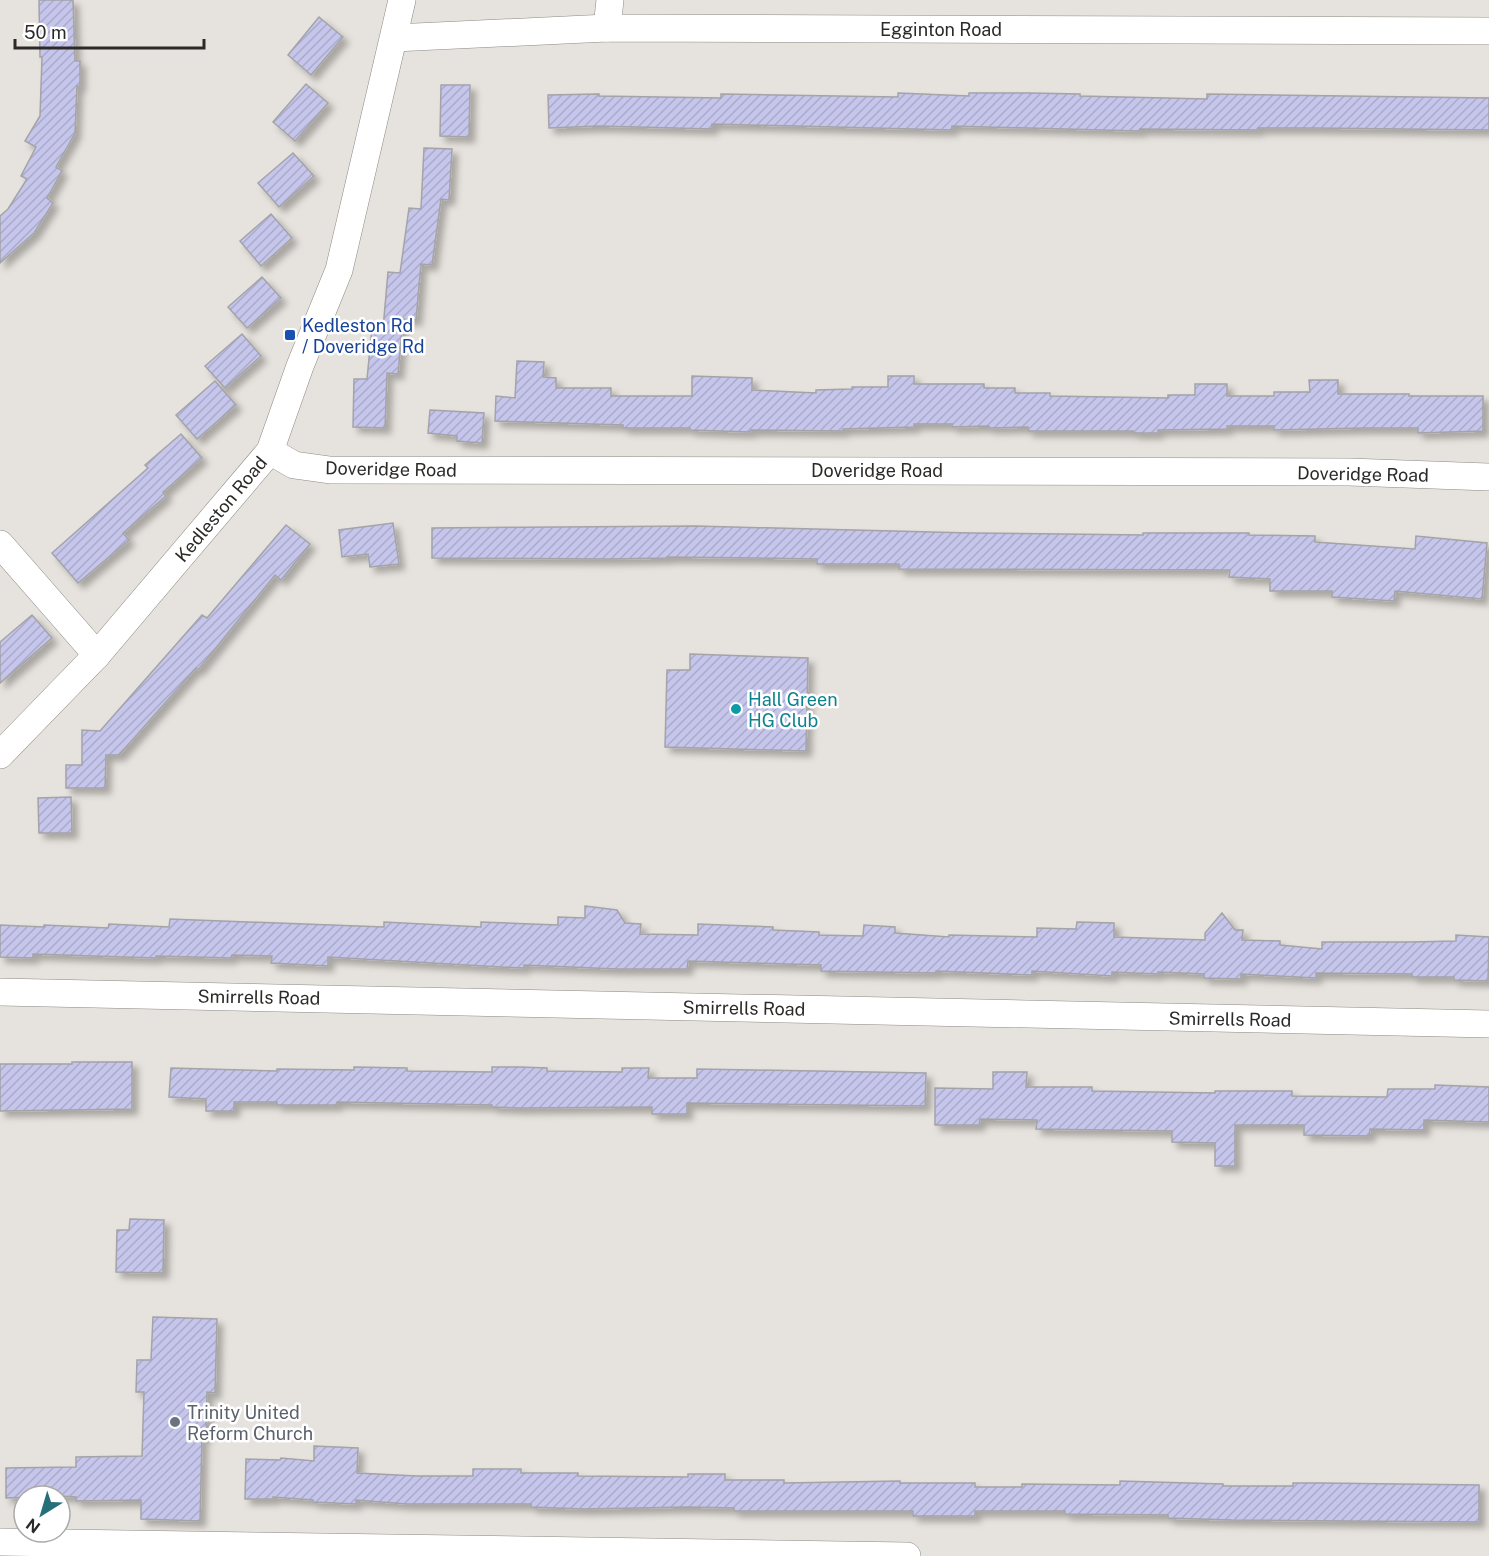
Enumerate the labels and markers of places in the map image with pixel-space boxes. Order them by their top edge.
place label: Kedleston Rd / Doveridge Rd [302,315,424,357]
marker: Kedleston Rd / Doveridge Rd [283,328,297,342]
place label: Hall Green HG Club [748,689,838,731]
marker: Hall Green HG Club [729,702,743,716]
place label: Trinity United Reform Church [187,1402,313,1444]
marker: Trinity United Reform Church [168,1415,182,1429]

